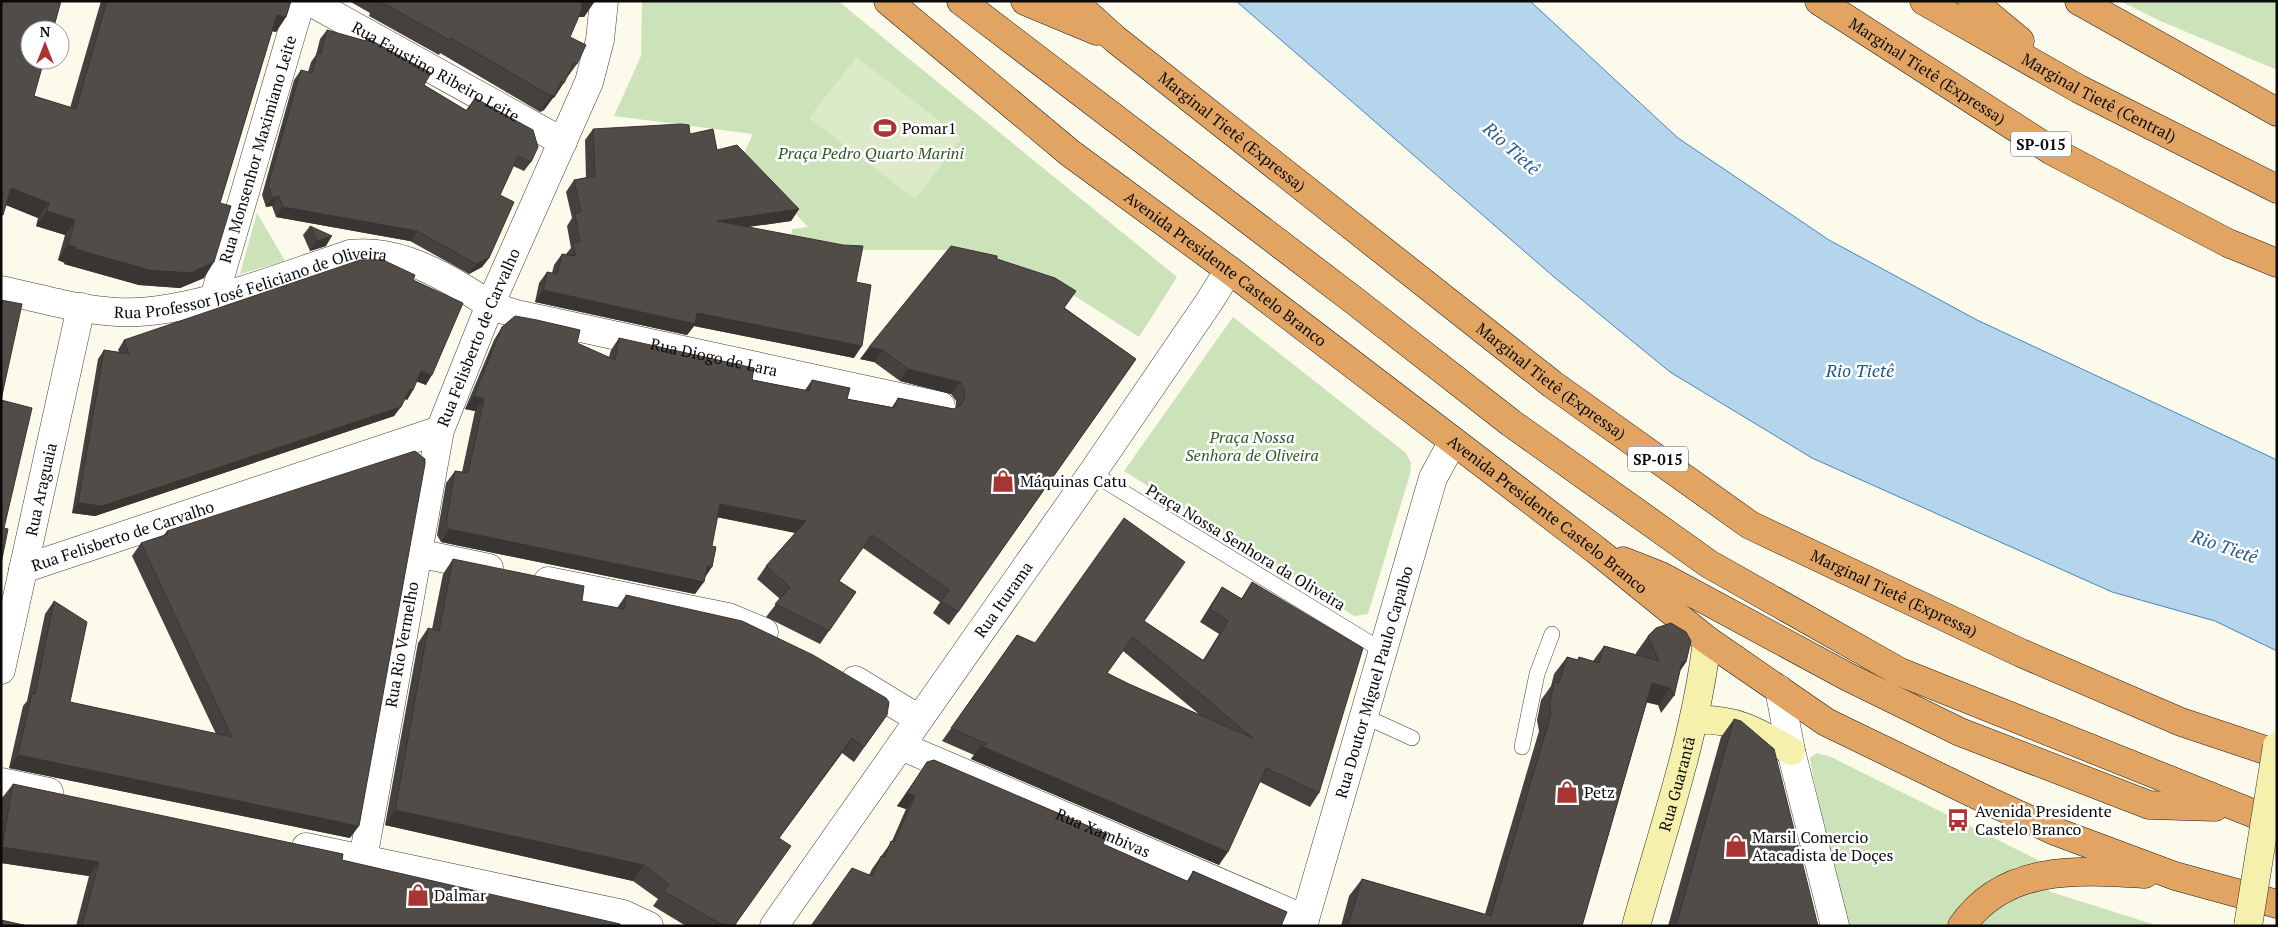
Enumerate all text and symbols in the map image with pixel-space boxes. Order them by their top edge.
street label: Marginal Tietê (Expressa) [1845,12,2010,129]
street label: Rua Faustino Ribeiro Leite [348,16,524,127]
north arrow [20,20,70,70]
text: N [40,22,51,41]
street label: Rua Monsenhor Maximiano Leite [214,33,301,266]
street label: Marginal Tietê (Central) [2018,48,2180,147]
street label: Marginal Tietê (Expressa) [1154,66,1311,197]
sports icon: Pomar1 [872,115,898,141]
water label: Rio Tietê [1478,115,1545,180]
place label: Pomar1 [902,117,956,139]
road number: SP-015 [2011,132,2071,156]
park label: Praça Pedro Quarto Marini [777,142,964,164]
street label: Avenida Presidente Castelo Branco [1120,186,1331,352]
street label: Rua Professor José Feliciano de Oliveira [113,242,389,323]
street label: Rua Felisberto de Carvalho [431,244,525,430]
street label: Marginal Tietê (Expressa) [1472,317,1631,444]
street label: Rua Diogo de Lara [649,332,780,381]
water label: Rio Tietê [1825,358,1894,382]
park label: Praça Nossa Senhora de Oliveira [1185,426,1319,466]
street label: Avenida Presidente Castelo Branco [1443,430,1652,599]
street label: Rua Araguaia [20,441,62,538]
road number: SP-015 [1628,446,1688,472]
shop icon: Máquinas Catu [990,468,1016,494]
place label: Máquinas Catu [1020,470,1127,492]
street label: Praça Nossa Senhora da Oliveira [1142,479,1350,615]
street label: Rua Felisberto de Carvalho [28,495,217,576]
water label: Rio Tietê [2188,523,2261,568]
street label: Marginal Tietê (Expressa) [1807,544,1981,642]
street label: Rua Iturama [969,557,1038,642]
street label: Rua Doutor Miguel Paulo Capalbo [1330,563,1418,801]
street label: Rua Rio Vermelho [379,580,424,709]
street label: Rua Guarantã [1653,734,1700,834]
shop icon: Petz [1554,779,1580,805]
place label: Petz [1584,781,1615,803]
place label: Avenida Presidente Castelo Branco [1975,800,2112,840]
street label: Rua Xambivas [1053,803,1154,863]
bus stop icon: Avenida Presidente Castelo Branco [1945,807,1971,833]
place label: Marsil Comercio Atacadista de Doçes [1752,826,1893,866]
shop icon: Marsil Comercio Atacadista de Doçes [1723,833,1749,859]
shop icon: Dalmar [405,882,431,908]
place label: Dalmar [434,884,487,906]

